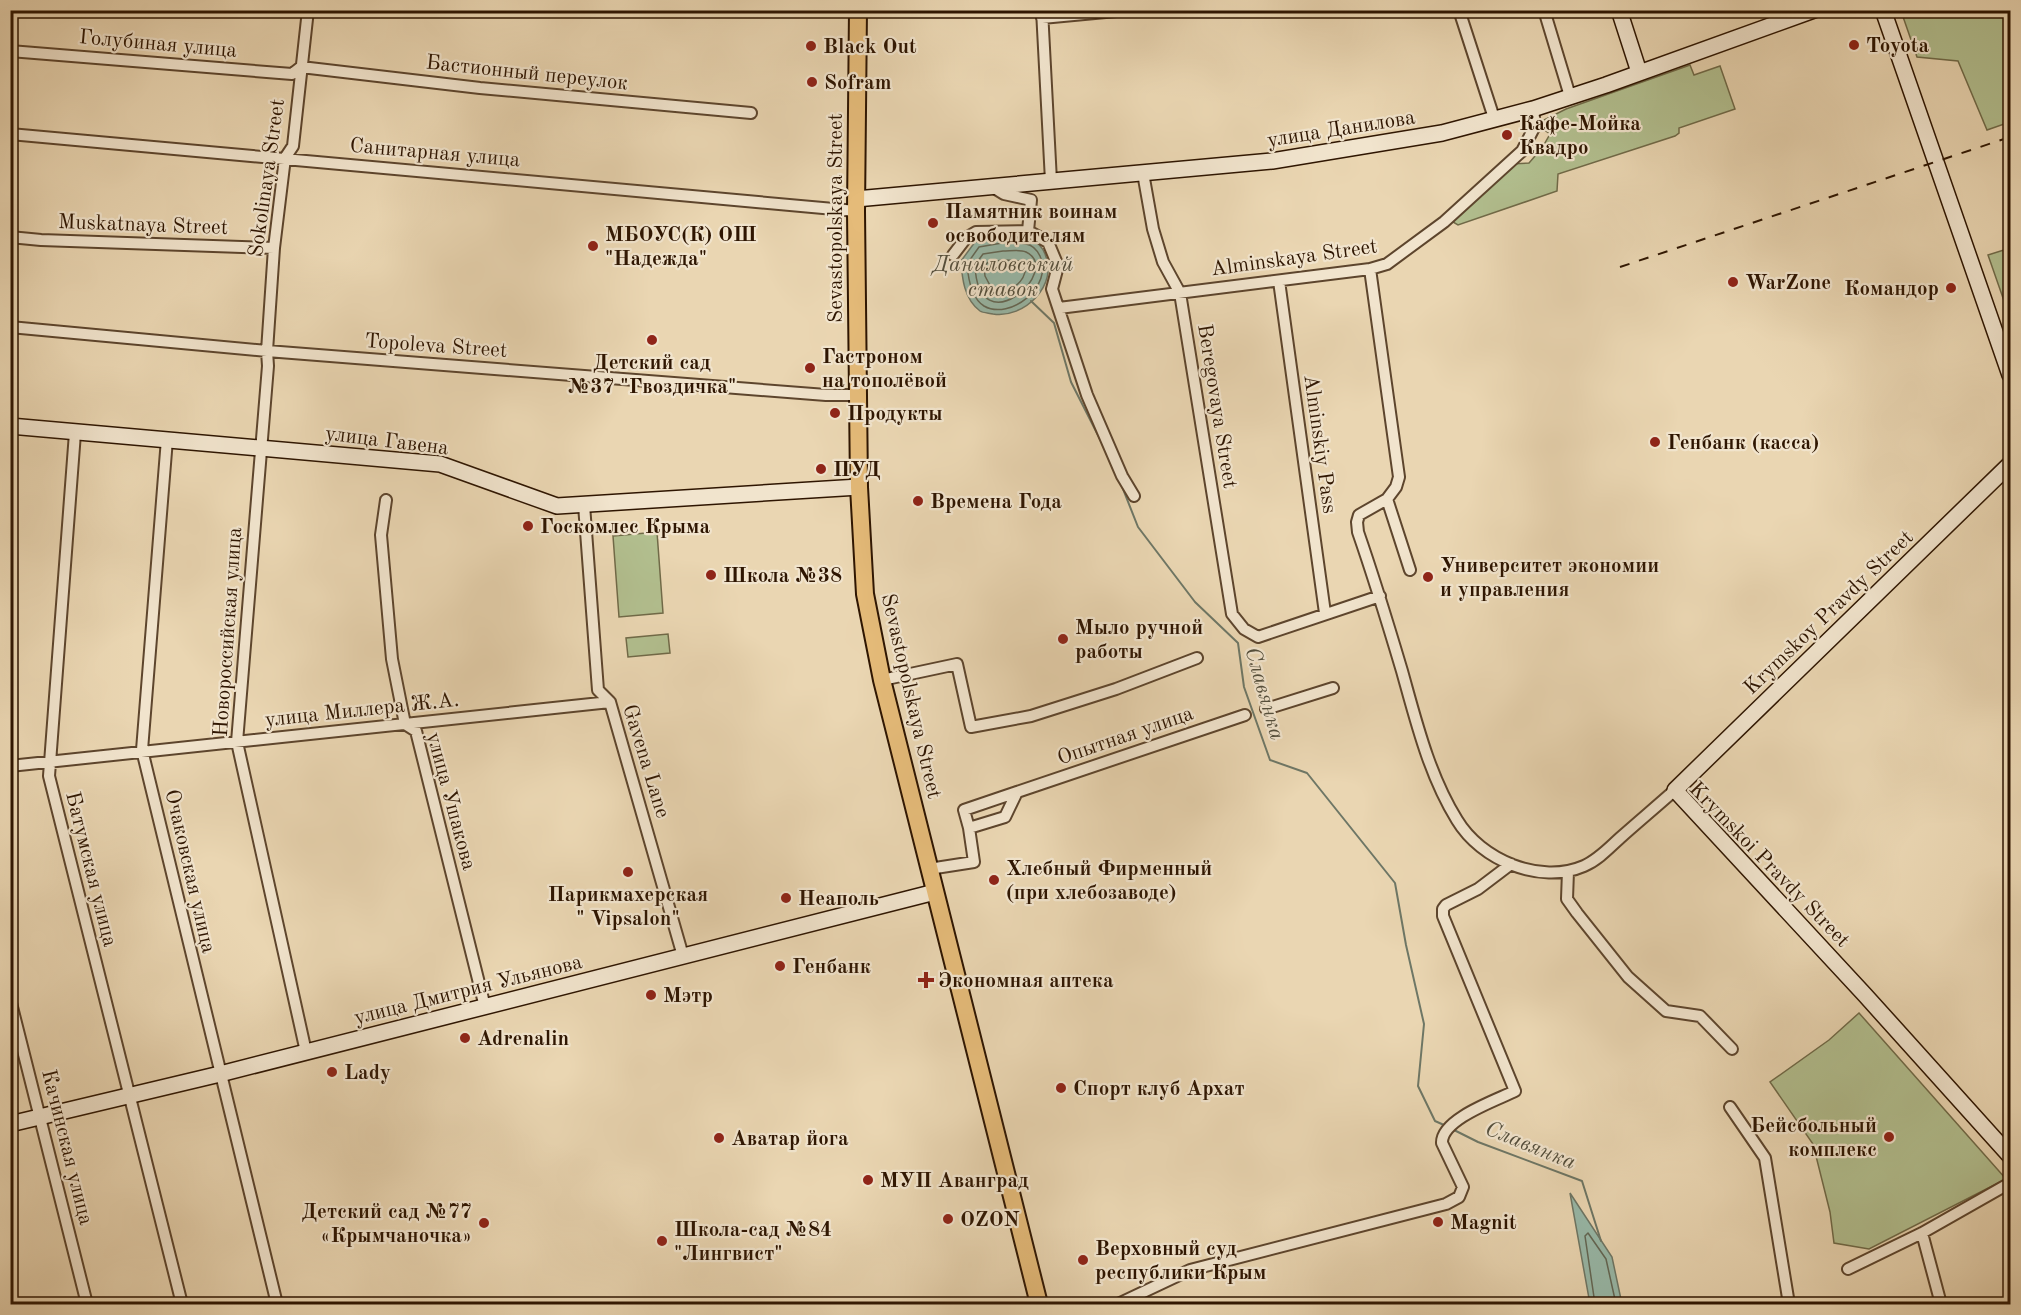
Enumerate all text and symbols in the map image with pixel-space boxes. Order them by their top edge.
street label: Голубиная улица [78,27,238,62]
place label: Toyota [1866,36,1929,57]
place label: Black Out [823,37,917,58]
marker: Toyota [1847,38,1861,52]
marker: Black Out [804,39,818,53]
street label: Бастионный переулок [425,52,629,95]
place label: Sofram [824,73,892,94]
marker: Sofram [805,75,819,89]
street label: Sokolinaya Street [246,98,289,259]
street label: улица Данилова [1266,107,1417,152]
street label: Sevastopolskaya Street [826,113,847,323]
place label: Кафе-Мойка Квадро [1519,114,1641,159]
marker: Кафе-Мойка Квадро [1500,128,1514,142]
street label: Санитарная улица [349,136,521,171]
place label: Памятник воинам освободителям [945,202,1118,247]
street label: Muskatnaya Street [57,212,228,239]
marker: Памятник воинам освободителям [926,216,940,230]
place label: МБОУС(К) ОШ "Надежда" [605,225,757,270]
street label: Alminskaya Street [1210,236,1379,281]
marker: МБОУС(К) ОШ "Надежда" [586,239,600,253]
water label: Даниловський ставок [930,254,1074,301]
place label: WarZone [1745,273,1831,294]
marker: WarZone [1726,275,1740,289]
place label: Командор [1844,279,1939,300]
marker: Командор [1944,281,1958,295]
street label: Beregovaya Street [1193,323,1240,490]
street label: Topoleva Street [364,331,508,362]
marker: Детский сад №37 "Гвоздичка" [645,333,659,347]
place label: Гастроном на тополёвой [822,347,947,392]
place label: Детский сад №37 "Гвоздичка" [568,353,736,398]
marker: Гастроном на тополёвой [803,361,817,375]
street label: Alminskiy Pass [1299,373,1340,515]
place label: Продукты [847,404,943,425]
marker: Продукты [828,406,842,420]
street label: улица Гавена [324,424,450,459]
place label: Генбанк (касса) [1667,433,1819,454]
marker: Генбанк (касса) [1648,435,1662,449]
place label: ПУД [833,460,881,481]
marker: ПУД [814,462,828,476]
place label: Времена Года [930,492,1062,513]
marker: Времена Года [911,494,925,508]
place label: Госкомлес Крыма [540,517,710,538]
marker: Госкомлес Крыма [521,519,535,533]
street label: Новороссийская улица [211,526,246,738]
street label: Krymskoy Pravdy Street [1740,527,1918,699]
place label: Университет экономии и управления [1440,556,1659,601]
place label: Школа №38 [723,566,842,587]
marker: Школа №38 [704,568,718,582]
marker: Университет экономии и управления [1421,570,1435,584]
street label: Sevastopolskaya Street [877,592,944,801]
place label: Мыло ручной работы [1075,618,1203,663]
marker: Мыло ручной работы [1056,632,1070,646]
water label: Славянка [1240,645,1288,743]
street label: улица Миллера Ж.А. [264,690,460,731]
street label: Gavena Lane [618,702,673,821]
street label: Опытная улица [1055,703,1196,770]
street label: улица Ушакова [422,730,479,873]
street label: Krymskoi Pravdy Street [1685,778,1853,952]
street label: Очаковская улица [161,788,219,955]
street label: Батумская улица [61,790,120,949]
place label: Хлебный Фирменный (при хлебозаводе) [1006,859,1212,904]
marker: Парикмахерская " Vipsalon" [621,865,635,879]
marker: Хлебный Фирменный (при хлебозаводе) [987,873,1001,887]
place label: Парикмахерская " Vipsalon" [548,885,708,930]
place label: Неаполь [798,889,879,910]
marker: Неаполь [779,891,793,905]
street label: улица Дмитрия Ульянова [352,952,585,1029]
place label: Генбанк [792,957,871,978]
marker: Генбанк [773,959,787,973]
place label: Экономная аптека [938,971,1114,992]
marker: Экономная аптека [919,973,933,987]
place label: Мэтр [663,986,713,1007]
marker: Мэтр [644,988,658,1002]
place label: Adrenalin [477,1029,569,1050]
marker: Adrenalin [458,1031,472,1045]
place label: Lady [344,1063,391,1084]
marker: Lady [325,1065,339,1079]
street label: Качинская улица [37,1067,96,1227]
place label: Спорт клуб Архат [1073,1079,1245,1100]
marker: Спорт клуб Архат [1054,1081,1068,1095]
place label: Бейсбольный комплекс [1750,1116,1877,1161]
water label: Славянка [1482,1118,1579,1174]
place label: Аватар йога [731,1129,849,1150]
marker: Бейсбольный комплекс [1882,1130,1896,1144]
marker: Аватар йога [712,1131,726,1145]
place label: МУП Аванград [880,1171,1029,1192]
marker: МУП Аванград [861,1173,875,1187]
place label: Детский сад №77 «Крымчаночка» [302,1202,472,1247]
place label: OZON [960,1210,1020,1231]
marker: OZON [941,1212,955,1226]
place label: Magnit [1450,1213,1517,1234]
marker: Magnit [1431,1215,1445,1229]
marker: Детский сад №77 «Крымчаночка» [477,1216,491,1230]
place label: Школа-сад №84 "Лингвист" [674,1220,832,1265]
marker: Школа-сад №84 "Лингвист" [655,1234,669,1248]
place label: Верховный суд республики Крым [1095,1239,1266,1284]
marker: Верховный суд республики Крым [1076,1253,1090,1267]

